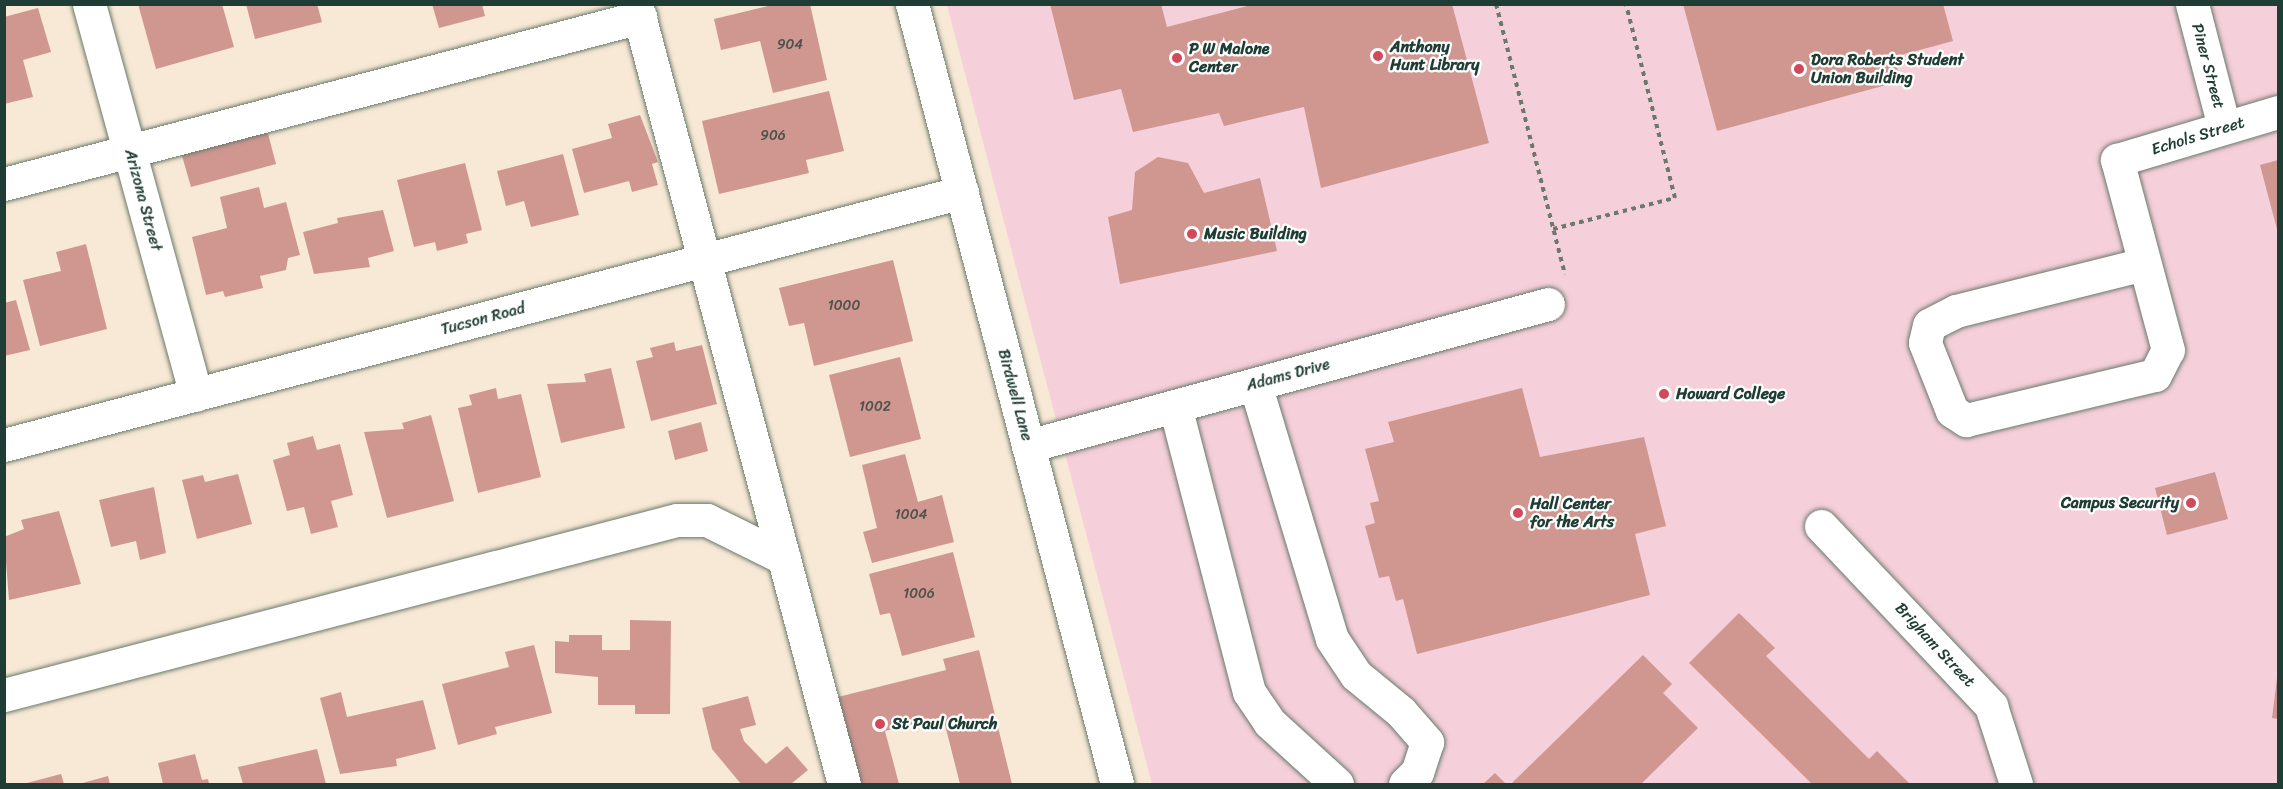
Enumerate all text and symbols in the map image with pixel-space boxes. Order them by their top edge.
street label: Piner Street [2187,21,2229,111]
house number: 904 [777,37,803,53]
place label: Anthony Hunt Library [1390,37,1480,75]
place label: P W Malone Center [1189,39,1269,77]
marker: Anthony Hunt Library [1371,49,1385,63]
place label: Dora Roberts Student Union Building [1811,50,1965,88]
marker: P W Malone Center [1170,51,1184,65]
marker: Dora Roberts Student Union Building [1792,62,1806,76]
street label: Echols Street [2149,113,2247,159]
house number: 906 [760,128,786,144]
street label: Arizona Street [120,147,166,253]
place label: Music Building [1204,224,1307,244]
marker: Music Building [1185,227,1199,241]
house number: 1000 [828,298,860,314]
street label: Tucson Road [439,299,527,339]
street label: Birdwell Lane [994,347,1036,443]
street label: Adams Drive [1244,355,1332,395]
place label: Howard College [1676,384,1785,404]
marker: Howard College [1657,387,1671,401]
house number: 1002 [859,399,891,415]
place label: Campus Security [2060,493,2179,513]
place label: Hall Center for the Arts [1530,494,1614,532]
marker: Campus Security [2184,496,2198,510]
marker: Hall Center for the Arts [1511,506,1525,520]
house number: 1004 [895,507,927,523]
house number: 1006 [903,586,935,602]
street label: Brigham Street [1891,599,1979,691]
place label: St Paul Church [892,714,998,734]
marker: St Paul Church [873,717,887,731]

